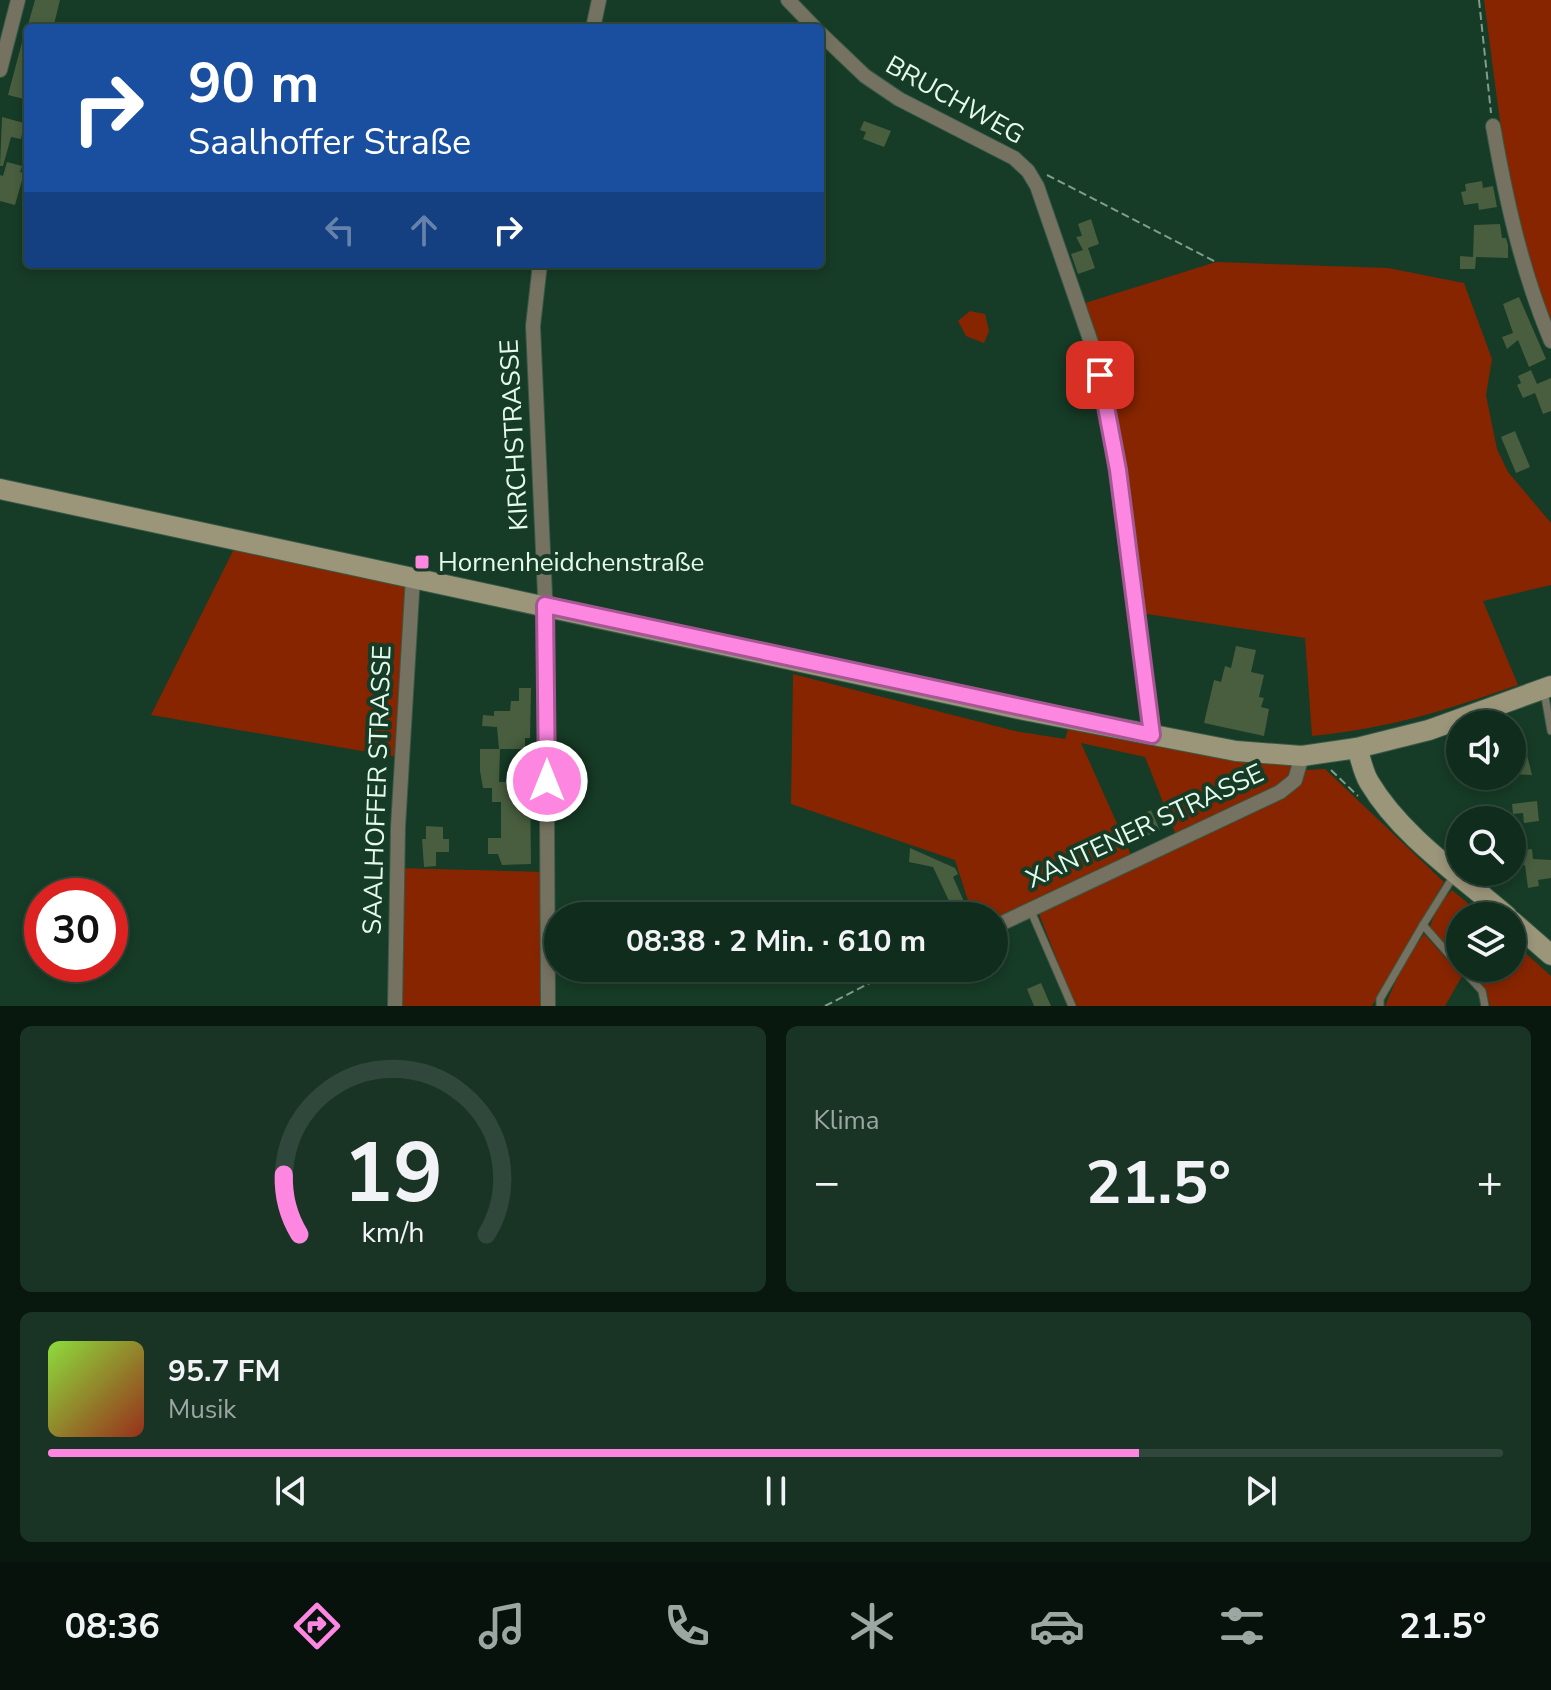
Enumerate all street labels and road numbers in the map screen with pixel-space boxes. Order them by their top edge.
street label: BRUCHWEG [879,47,1031,153]
street label: KIRCHSTRASSE [492,338,536,532]
street label: SAALHOFFER STRASSE [354,645,400,935]
street label: XANTENER STRASSE [1021,756,1269,896]

